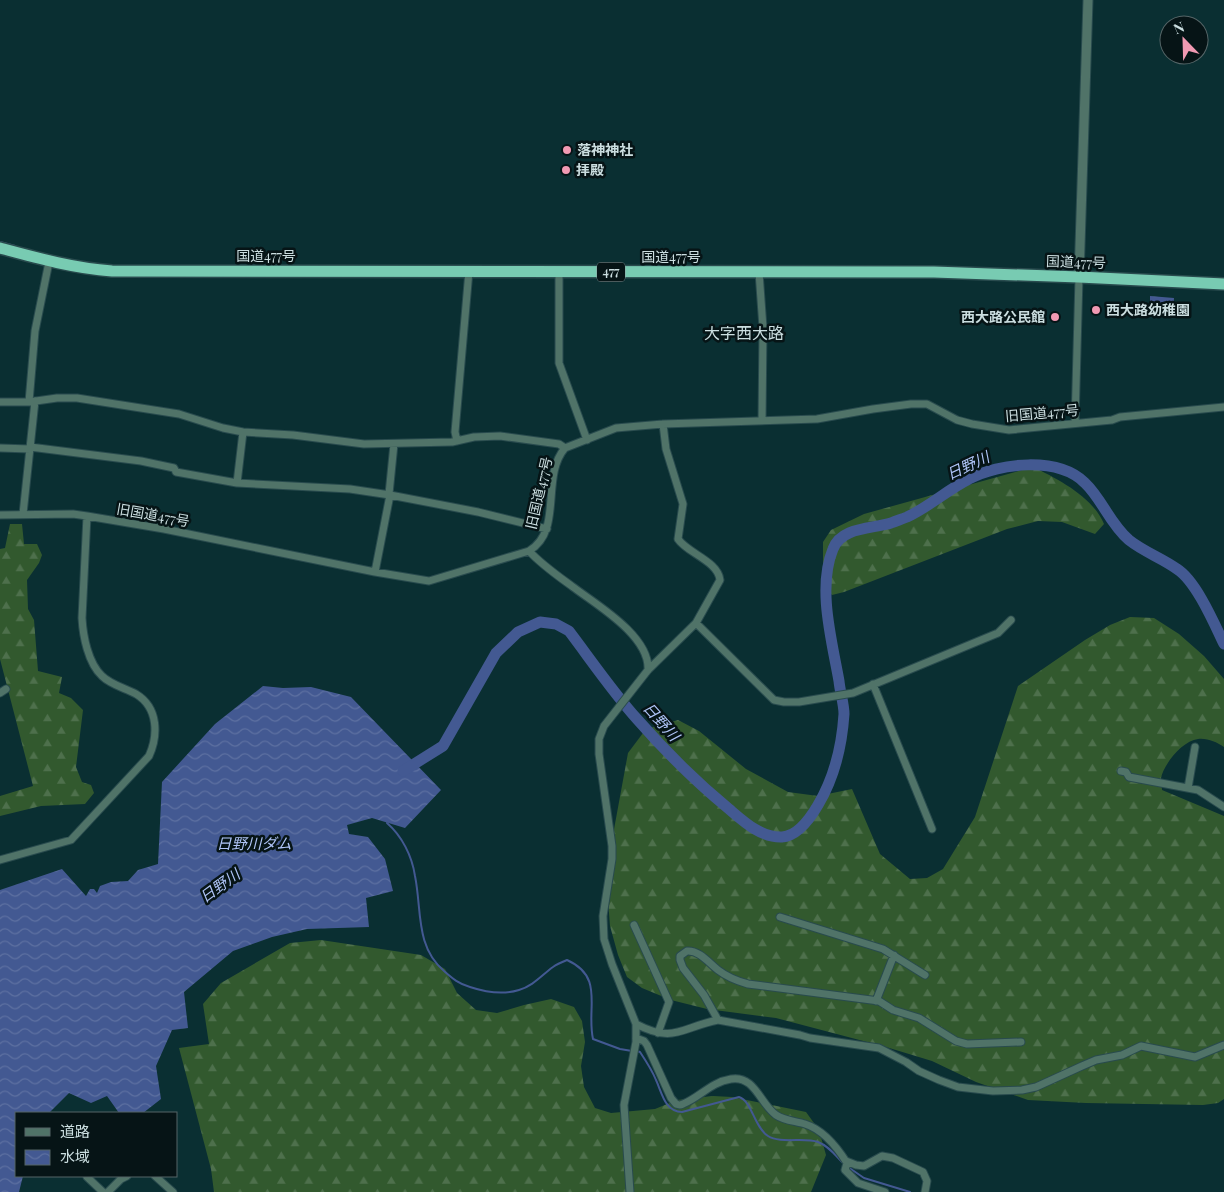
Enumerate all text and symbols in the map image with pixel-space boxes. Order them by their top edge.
north arrow [1159,15,1209,65]
text: N [1170,17,1187,38]
place label: 落神神社 [577,140,633,159]
marker: 落神神社 [561,144,573,156]
place label: 拝殿 [576,160,604,179]
marker: 拝殿 [560,164,572,176]
street label: 国道477号 [236,246,296,265]
street label: 国道477号 [641,247,701,266]
street label: 国道477号 [1046,251,1106,272]
road number: 477 [597,262,625,282]
place label: 西大路幼稚園 [1106,300,1190,319]
marker: 西大路幼稚園 [1090,304,1102,316]
place label: 西大路公民館 [961,307,1045,326]
marker: 西大路公民館 [1049,311,1061,323]
district label: 大字西大路 [704,322,784,343]
street label: 旧国道477号 [1004,400,1080,425]
water label: 日野川 [943,446,994,484]
street label: 旧国道477号 [521,455,556,531]
street label: 旧国道477号 [115,499,191,530]
water label: 日野川 [639,698,686,746]
water label: 日野川ダム [216,833,292,853]
water label: 日野川 [195,863,245,907]
legend [15,1112,178,1177]
text: 道路 [60,1121,90,1141]
text: 水域 [60,1146,90,1166]

